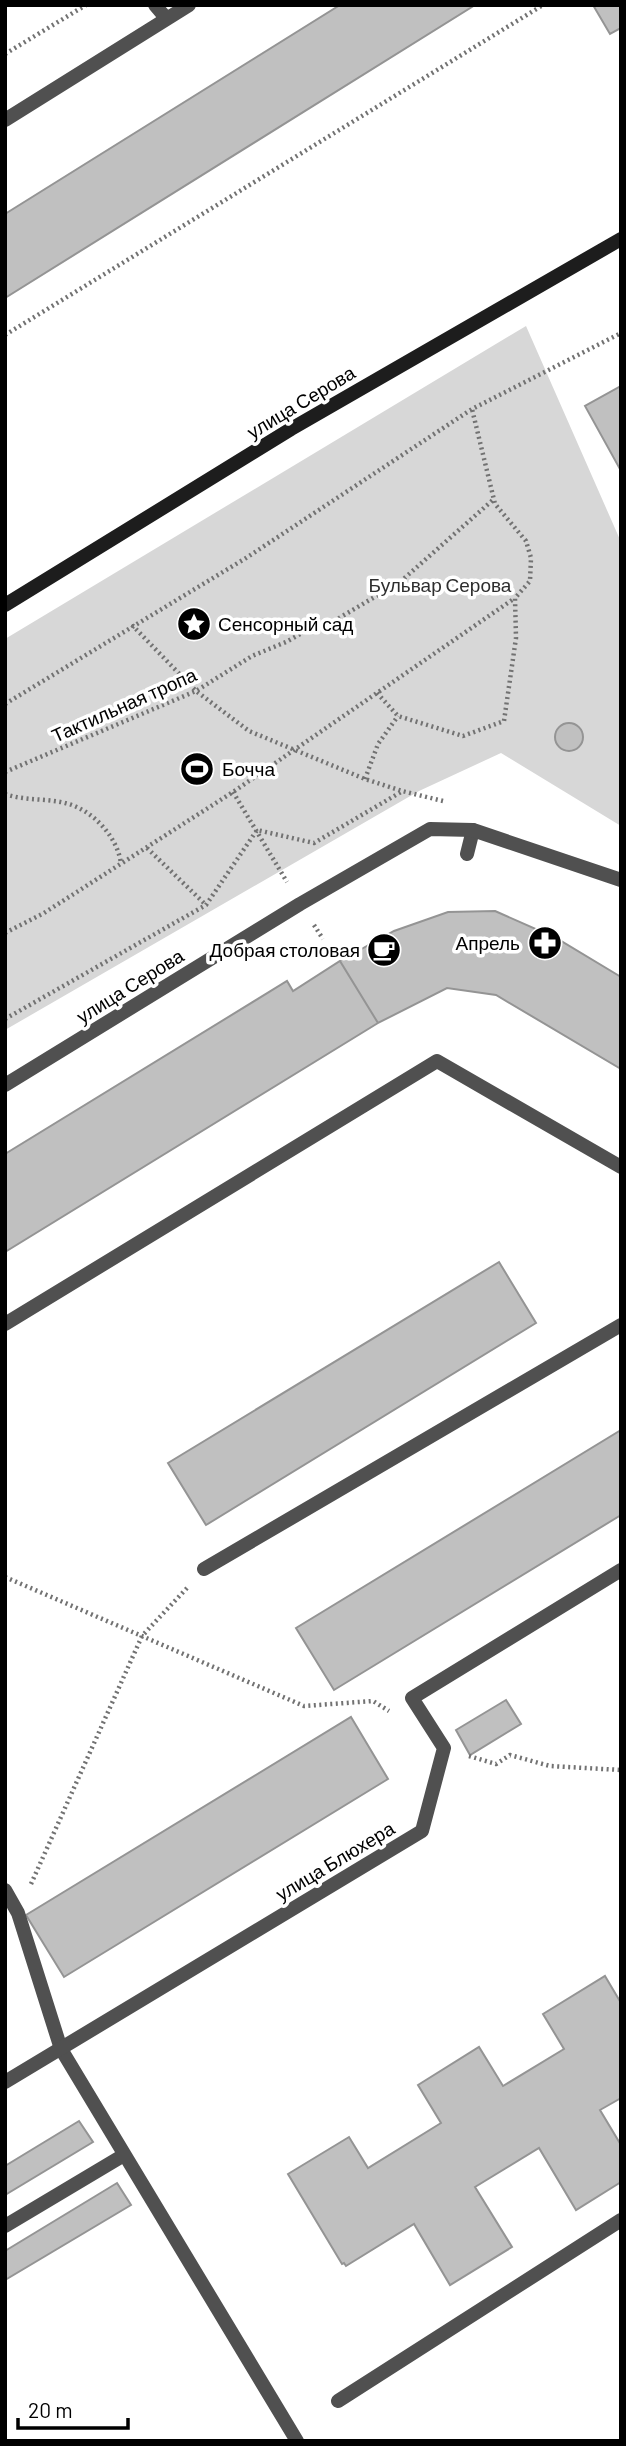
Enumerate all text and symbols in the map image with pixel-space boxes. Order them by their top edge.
street label: улица Серова [243,360,359,443]
park label: Бульвар Серова [369,573,512,596]
place icon: Сенсорный сад [175,605,213,643]
place label: Сенсорный сад [218,612,353,635]
street label: Тактильная тропа [48,662,200,747]
sports icon: Бочча [178,750,216,788]
place label: Бочча [222,757,275,780]
pharmacy icon: Апрель [526,924,564,962]
cafe icon: Добрая столовая [365,931,403,969]
place label: Апрель [456,931,520,954]
place label: Добрая столовая [210,938,360,961]
street label: улица Серова [72,943,188,1028]
street label: улица Блюхера [271,1816,399,1905]
scale bar [18,2386,128,2430]
text: 20 m [28,2397,73,2422]

